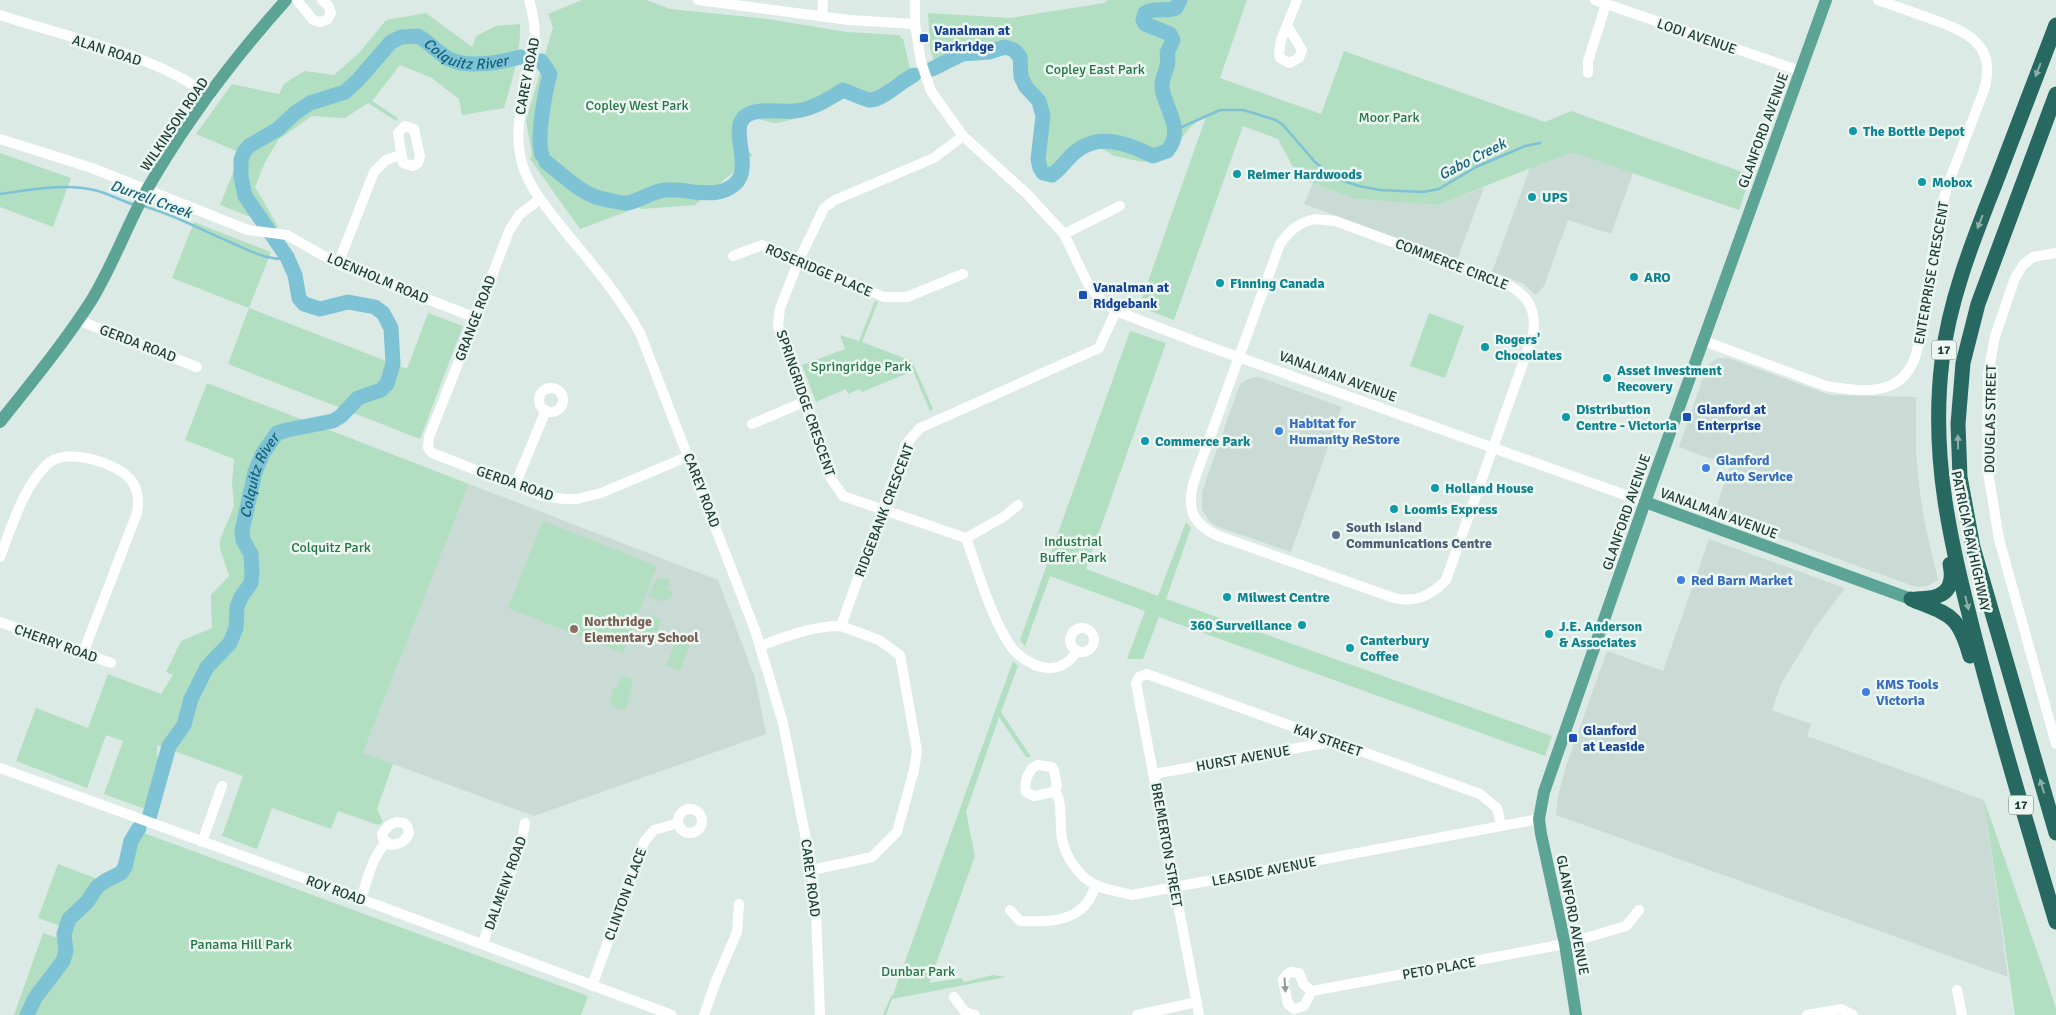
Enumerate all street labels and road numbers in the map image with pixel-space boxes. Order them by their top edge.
street label: LODI AVENUE [1655,15,1739,58]
street label: ALAN ROAD [70,31,144,70]
street label: CAREY ROAD [512,36,543,116]
street label: GLANFORD AVENUE [1735,70,1792,190]
street label: WILKINSON ROAD [137,74,212,174]
street label: ENTERPRISE CRESCENT [1911,200,1952,346]
street label: COMMERCE CIRCLE [1393,235,1511,294]
street label: ROSERIDGE PLACE [763,240,875,301]
street label: LOENHOLM ROAD [324,249,431,308]
street label: GRANGE ROAD [451,273,500,363]
street label: GERDA ROAD [97,321,179,366]
street label: SPRINGRIDGE CRESCENT [772,328,839,479]
road number: 17 [1932,340,1956,360]
street label: VANALMAN AVENUE [1277,347,1399,406]
street label: DOUGLAS STREET [1981,364,2000,473]
street label: RIDGEBANK CRESCENT [851,441,918,579]
street label: CAREY ROAD [680,451,724,530]
street label: GLANFORD AVENUE [1599,452,1654,573]
street label: GERDA ROAD [474,462,556,505]
street label: PATRICIA BAY HIGHWAY [1947,469,1994,613]
street label: VANALMAN AVENUE [1658,484,1780,543]
street label: CHERRY ROAD [12,621,100,666]
street label: KAY STREET [1291,720,1365,761]
street label: HURST AVENUE [1195,742,1292,775]
street label: BREMERTON STREET [1147,782,1186,909]
road number: 17 [2008,796,2034,814]
street label: DALMENY ROAD [481,834,530,932]
street label: CAREY ROAD [797,838,824,918]
street label: CLINTON PLACE [601,845,650,943]
street label: LEASIDE AVENUE [1210,853,1318,890]
street label: GLANFORD AVENUE [1553,854,1592,977]
street label: ROY ROAD [304,872,368,909]
street label: PETO PLACE [1401,954,1477,983]

